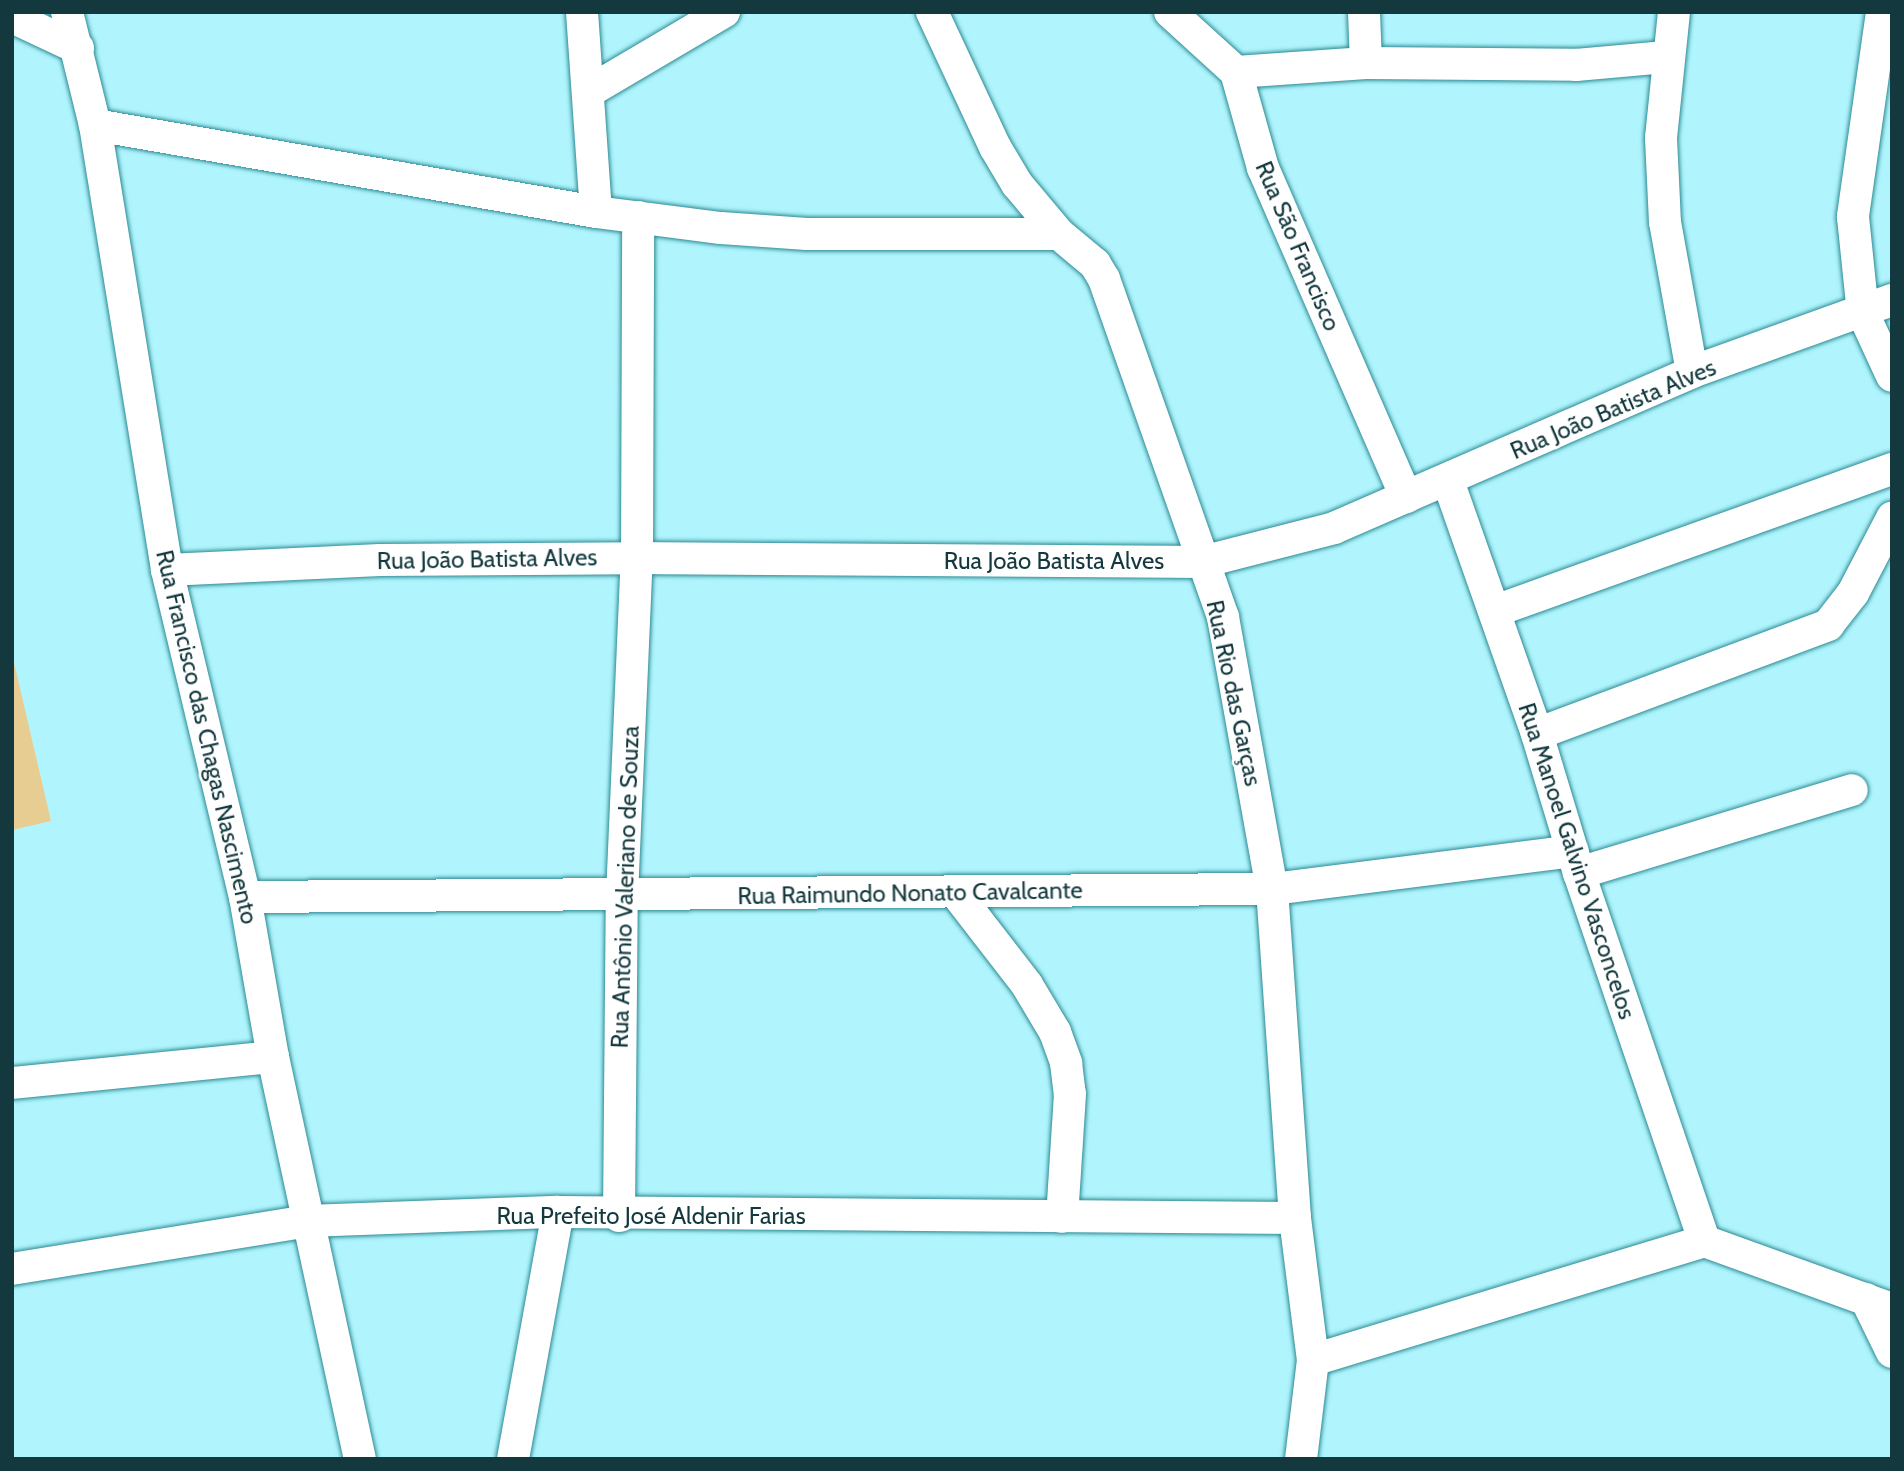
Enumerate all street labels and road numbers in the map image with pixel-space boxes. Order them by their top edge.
street label: Rua São Francisco [1249,157,1347,335]
street label: Rua João Batista Alves [1506,353,1720,465]
street label: Rua João Batista Alves [377,543,597,575]
street label: Rua Francisco das Chagas Nascimento [150,547,264,927]
street label: Rua João Batista Alves [944,547,1164,575]
street label: Rua Rio das Garças [1200,598,1268,788]
street label: Rua Manoel Galvino Vasconcelos [1512,699,1642,1023]
street label: Rua Antônio Valeriano de Souza [605,725,645,1049]
street label: Rua Raimundo Nonato Cavalcante [737,876,1083,910]
street label: Rua Prefeito José Aldenir Farias [496,1202,806,1230]

